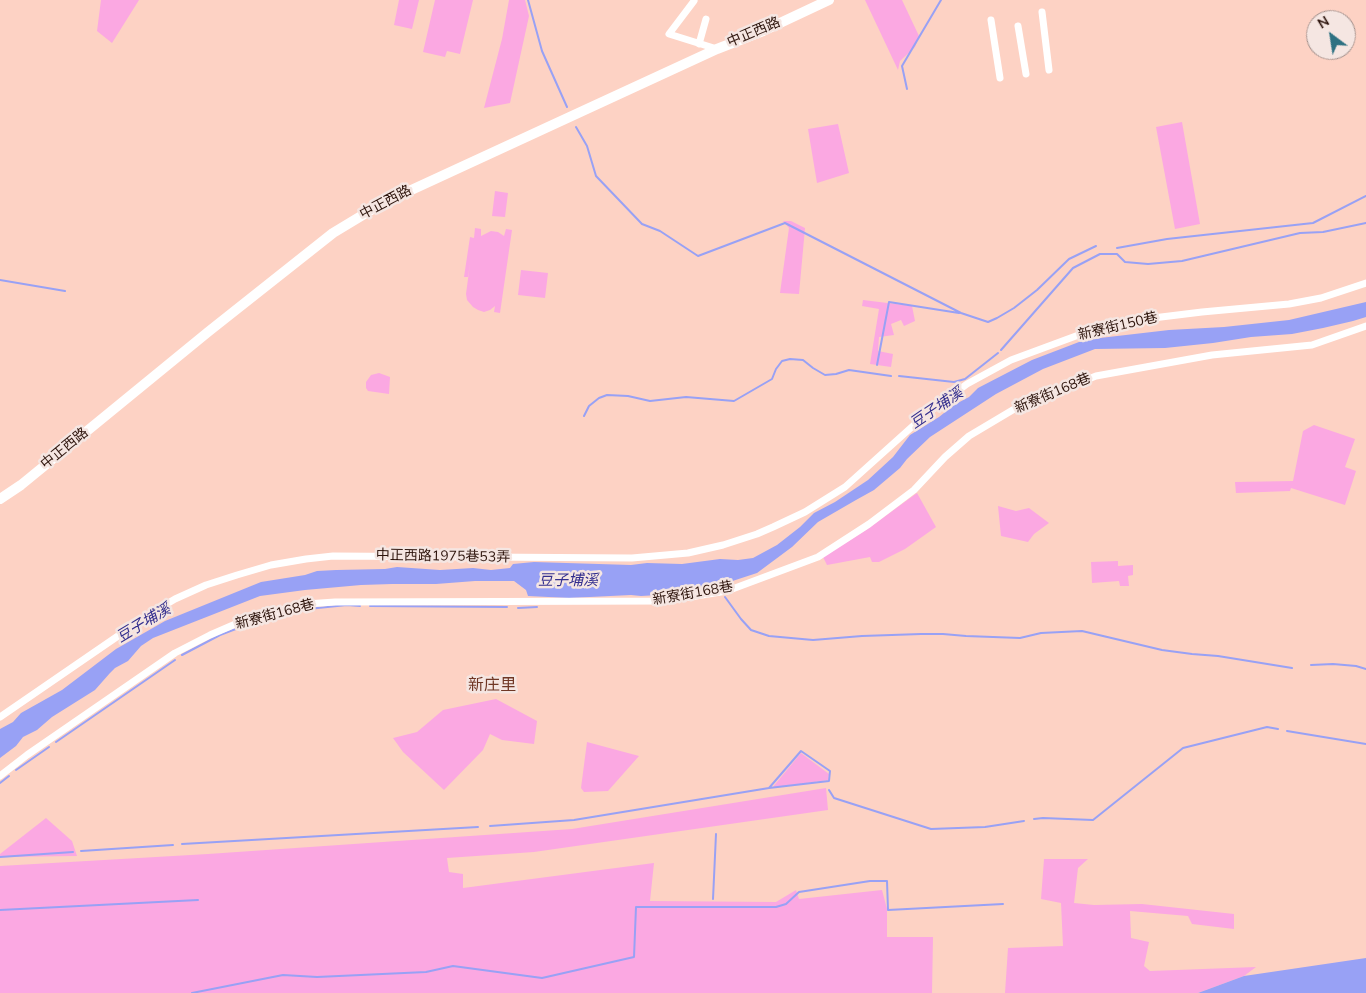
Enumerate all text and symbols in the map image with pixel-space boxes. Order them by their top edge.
north arrow [1306,10,1356,60]
text: N [1314,12,1333,33]
street label: 中正西路 [725,14,783,52]
street label: 中正西路 [357,182,415,224]
street label: 新寮街150巷 [1077,310,1159,344]
street label: 新寮街168巷 [1012,370,1094,418]
water label: 豆子埔溪 [907,385,967,433]
street label: 中正西路 [38,425,92,473]
street label: 中正西路1975巷53弄 [376,547,510,567]
water label: 豆子埔溪 [538,572,598,590]
street label: 新寮街168巷 [652,579,734,609]
street label: 新寮街168巷 [234,596,316,634]
water label: 豆子埔溪 [114,601,174,647]
district label: 新庄里 [468,676,516,696]

